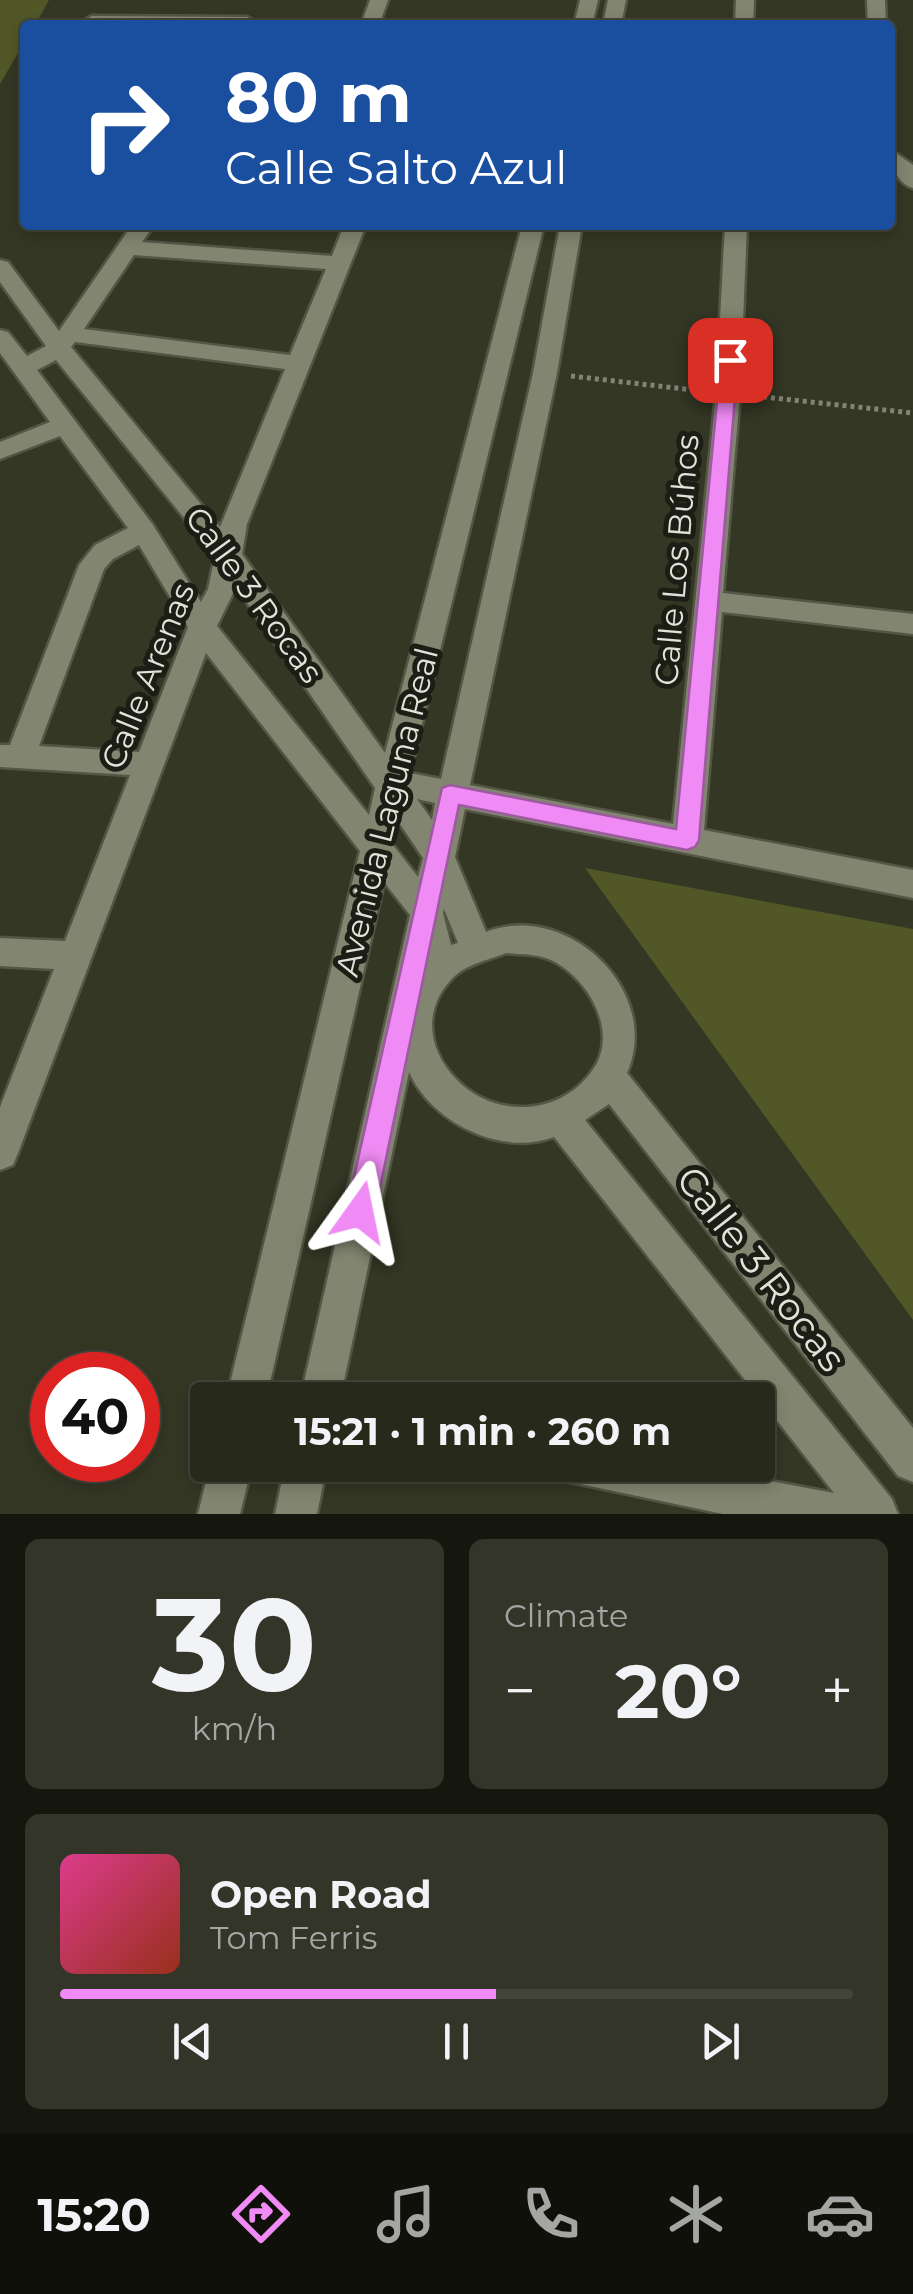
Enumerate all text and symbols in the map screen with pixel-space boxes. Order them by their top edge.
text: 80 m [225,54,412,140]
icon: right [60,60,190,190]
text: Calle Salto Azul [225,140,567,195]
pin [688,318,773,403]
icon: arrive [703,333,758,388]
street label: Calle Los Búhos [646,433,707,687]
street label: Calle 3 Rocas [177,499,331,690]
street label: Calle Arenas [93,577,203,774]
street label: Avenida Laguna Real [327,644,446,980]
street label: Calle 3 Rocas [667,1157,856,1381]
position arrow [308,1160,412,1264]
speed limit sign: 40 [30,1352,160,1482]
text: 15:21 · 1 min · 260 m [294,1408,671,1455]
text: 30 [152,1564,317,1723]
text: Climate [504,1596,628,1635]
text: 20° [615,1645,742,1737]
text: − [504,1657,536,1724]
text: + [821,1657,853,1724]
text: km/h [192,1709,277,1748]
text: Open Road [210,1871,432,1918]
text: Tom Ferris [210,1918,377,1957]
icon: previous [165,2014,220,2069]
icon: pause [429,2014,484,2069]
icon: next [693,2014,748,2069]
icon: directions [226,2179,296,2249]
icon: music [371,2179,441,2249]
icon: phone [516,2179,586,2249]
icon: climate [661,2179,731,2249]
icon: car [805,2179,875,2249]
text: 15:20 [37,2187,151,2242]

